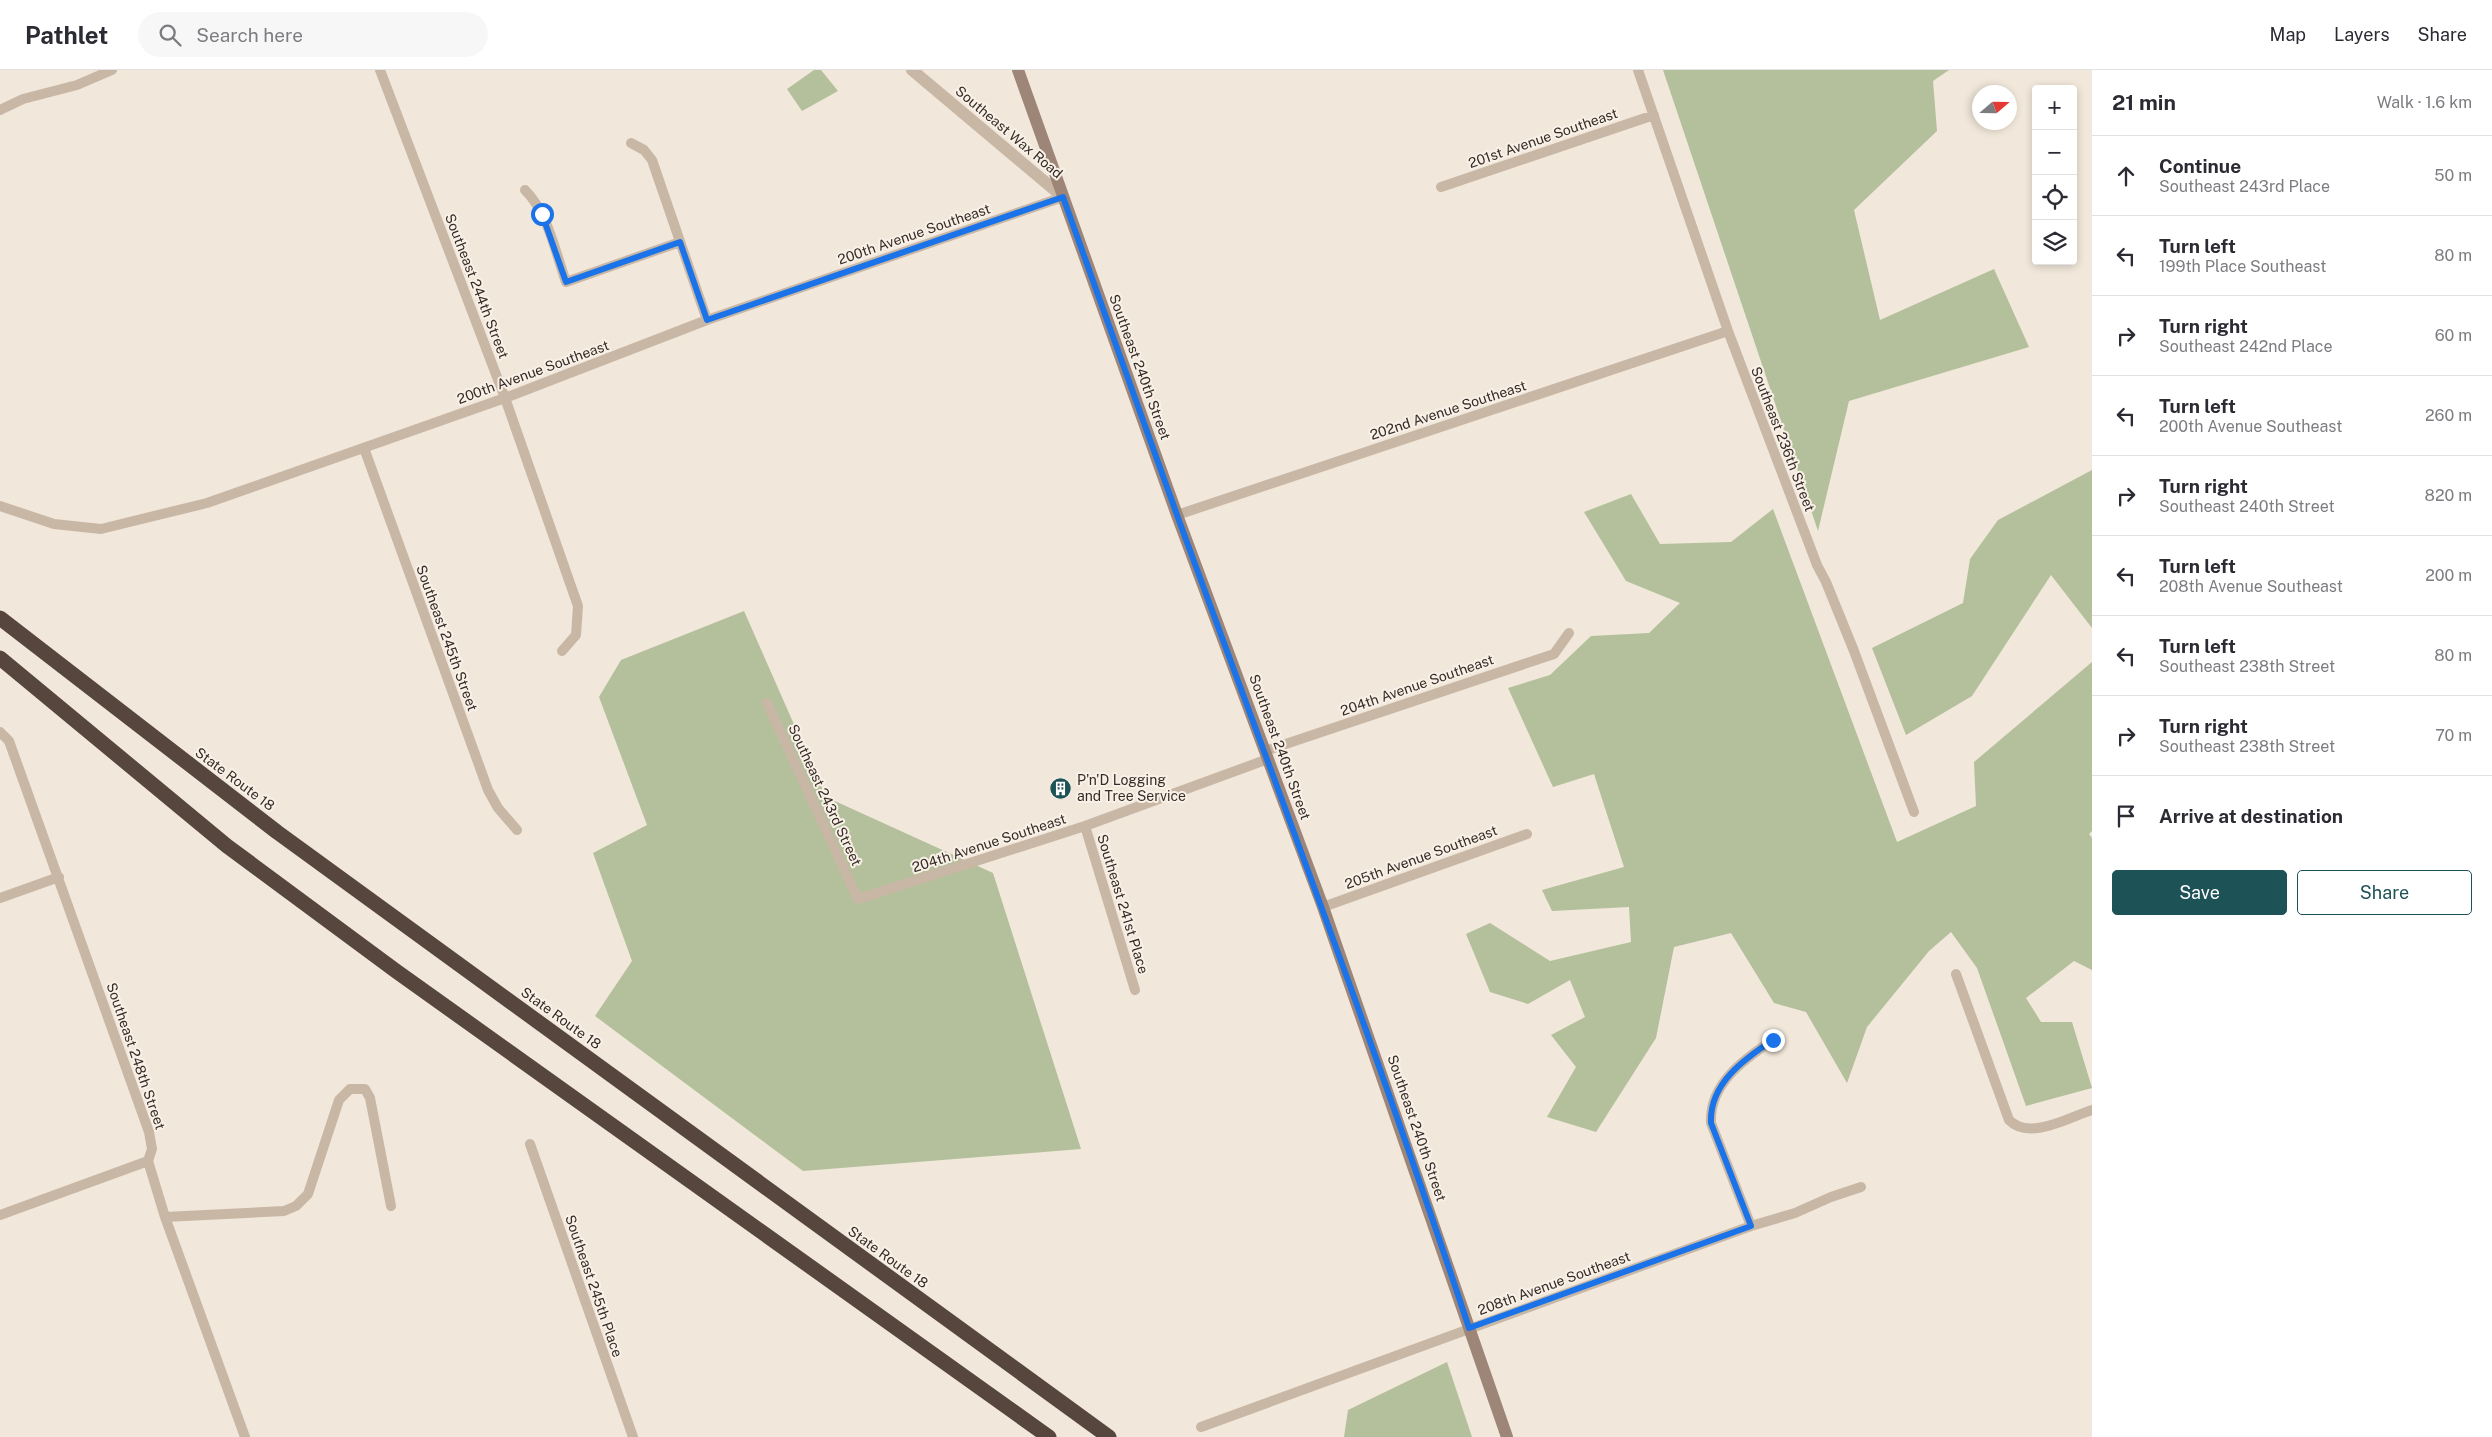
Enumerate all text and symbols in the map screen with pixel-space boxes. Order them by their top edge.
search box [138,12,488,57]
text: Pathlet [25,21,108,49]
icon: search [156,21,184,49]
text: Search here [196,24,303,46]
text: Map [2270,24,2306,45]
text: Layers [2334,24,2390,45]
text: Share [2418,24,2467,45]
street label: Southeast Wax Road [952,83,1066,181]
north arrow [1972,85,2017,130]
map controls [2032,85,2077,265]
button: + [2032,85,2077,130]
text: 21 min [2112,90,2176,115]
text: Walk · 1.6 km [2377,93,2472,112]
street label: 201st Avenue Southeast [1466,105,1620,171]
button: − [2032,130,2077,175]
text: Continue [2159,155,2241,177]
icon: ahead [2112,162,2140,190]
text: 50 m [2434,166,2472,185]
button: locate [2032,175,2077,220]
text: Southeast 243rd Place [2159,177,2330,196]
street label: 200th Avenue Southeast [836,200,992,268]
route start [531,203,554,226]
street label: Southeast 244th Street [442,211,512,361]
button: layers [2032,220,2077,265]
text: Turn left [2159,235,2236,257]
icon: left [2112,242,2140,270]
text: 80 m [2434,246,2472,265]
text: 199th Place Southeast [2159,257,2326,276]
street label: Southeast 240th Street [1106,292,1174,442]
text: Turn right [2159,315,2248,337]
icon: right [2112,322,2140,350]
text: 60 m [2435,326,2472,345]
street label: 200th Avenue Southeast [455,337,611,407]
text: Southeast 242nd Place [2159,337,2333,356]
street label: Southeast 236th Street [1748,364,1818,514]
street label: 202nd Avenue Southeast [1368,377,1528,443]
text: Turn left [2159,395,2236,417]
icon: left [2112,402,2140,430]
text: 260 m [2425,406,2472,425]
text: 200th Avenue Southeast [2159,417,2342,436]
text: Turn right [2159,475,2248,497]
icon: right [2112,482,2140,510]
text: 820 m [2425,486,2472,505]
text: Southeast 240th Street [2159,497,2335,516]
text: Turn left [2159,555,2236,577]
icon: left [2112,562,2140,590]
street label: Southeast 245th Street [413,563,481,713]
text: 200 m [2425,566,2472,585]
text: 208th Avenue Southeast [2159,577,2343,596]
text: Turn left [2159,635,2236,657]
icon: left [2112,642,2140,670]
text: 80 m [2434,646,2472,665]
street label: 204th Avenue Southeast [1338,651,1496,719]
text: Southeast 238th Street [2159,657,2335,676]
street label: Southeast 240th Street [1246,672,1314,822]
text: Turn right [2159,715,2248,737]
street label: Southeast 243rd Street [785,722,865,868]
icon: right [2112,722,2140,750]
text: 70 m [2435,726,2472,745]
text: Southeast 238th Street [2159,737,2335,756]
street label: State Route 18 [192,744,278,814]
place label: P'n'D Logging and Tree Service [1077,772,1186,804]
building icon: P'n'D Logging and Tree Service [1049,776,1073,800]
icon: arrive [2112,802,2140,830]
text: Arrive at destination [2159,805,2343,827]
street label: 204th Avenue Southeast [910,811,1068,875]
street label: 205th Avenue Southeast [1343,822,1499,892]
street label: Southeast 241st Place [1094,832,1152,976]
button: Save [2112,870,2287,915]
button: Share [2297,870,2472,915]
street label: Southeast 248th Street [103,980,169,1132]
street label: State Route 18 [518,984,604,1052]
route end [1762,1029,1785,1052]
street label: Southeast 240th Street [1384,1053,1450,1203]
street label: Southeast 245th Place [562,1213,626,1359]
street label: State Route 18 [845,1223,931,1291]
street label: 208th Avenue Southeast [1476,1248,1632,1318]

